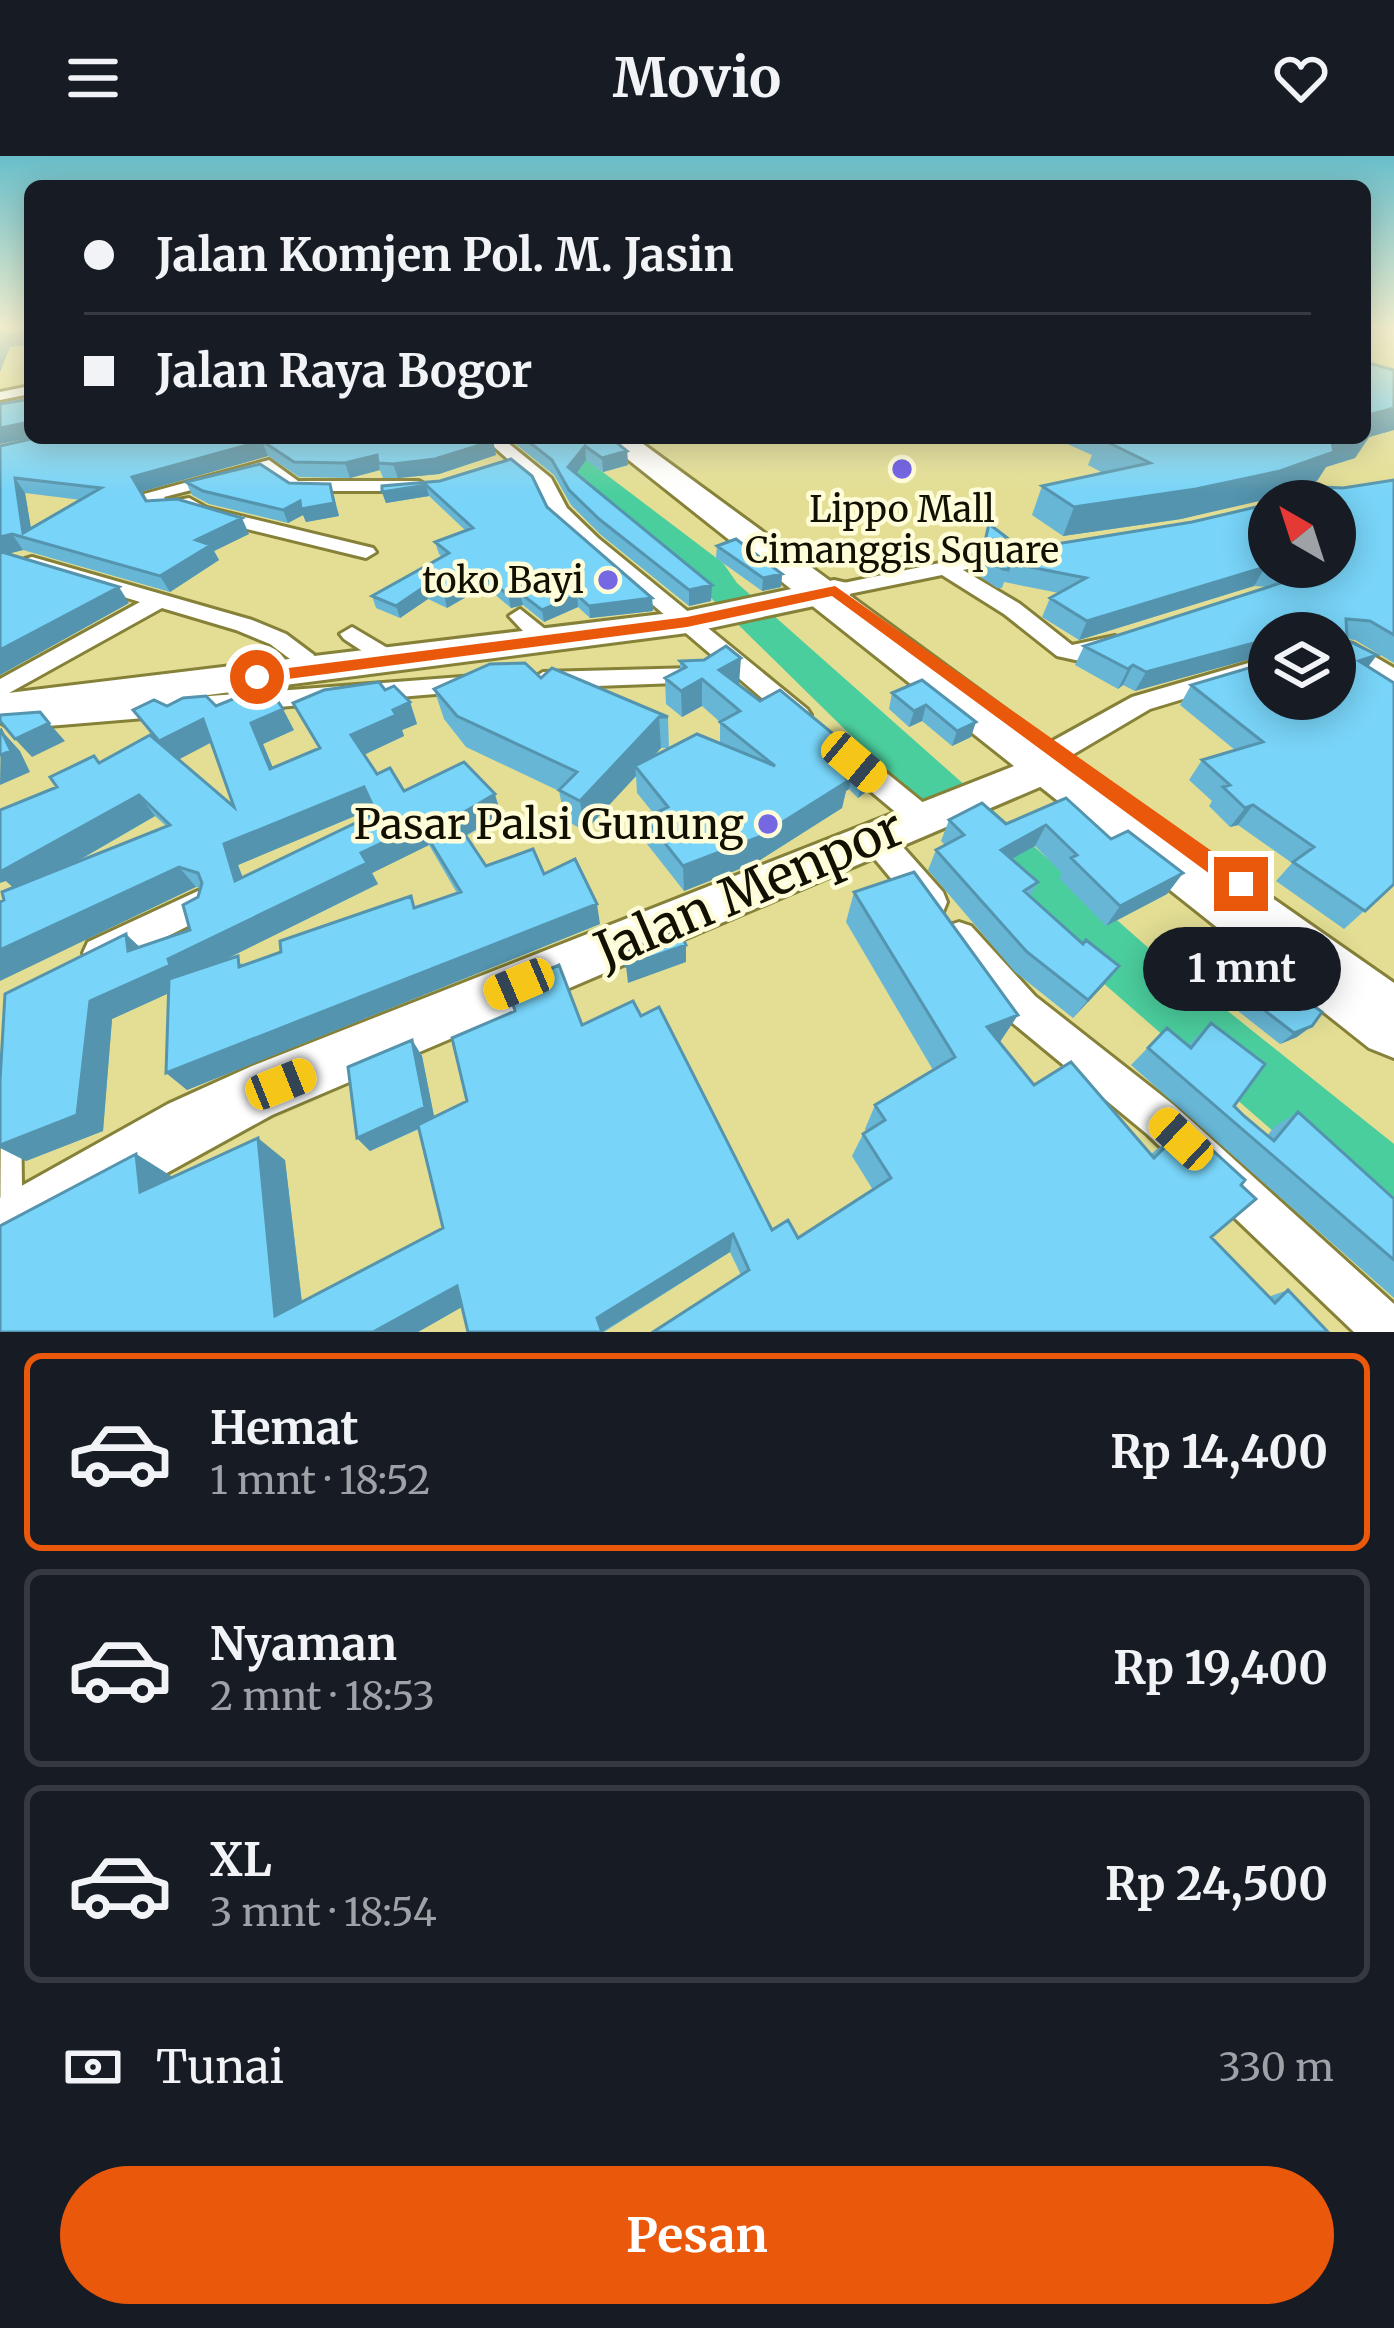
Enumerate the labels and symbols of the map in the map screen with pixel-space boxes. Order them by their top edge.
marker: Lippo Mall Cimanggis Square [889,456,915,482]
north arrow [1248,480,1356,588]
place label: Lippo Mall Cimanggis Square [745,487,1059,573]
place label: toko Bayi [422,558,584,603]
marker: toko Bayi [595,567,621,593]
route start [230,650,284,704]
car [815,725,893,799]
street label: Jalan Menpor [584,795,913,983]
place label: Pasar Palsi Gunung [354,798,744,851]
marker: Pasar Palsi Gunung [755,811,781,837]
route end [1214,857,1268,911]
callout: 1 mnt [1142,926,1340,1010]
car [479,953,559,1015]
car [241,1054,321,1114]
car [1142,1101,1220,1177]

